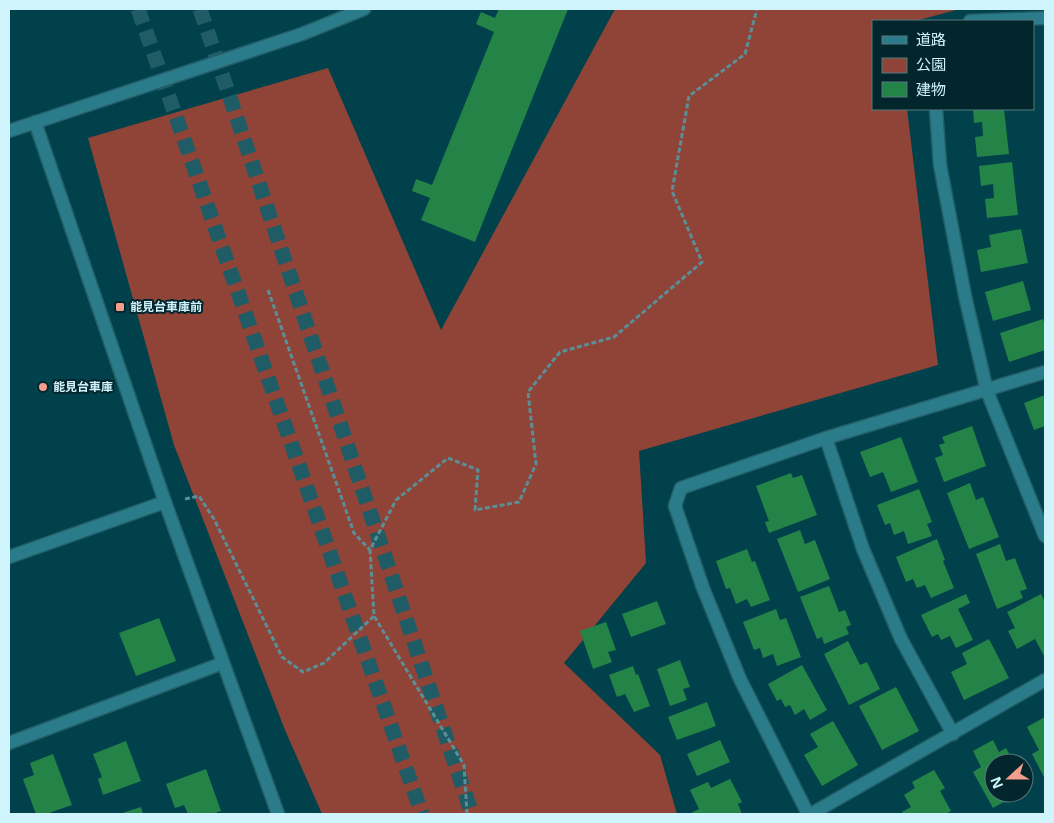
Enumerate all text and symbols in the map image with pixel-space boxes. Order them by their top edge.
legend [872,20,1034,110]
text: 道路 [916,29,946,49]
text: 公園 [916,54,946,74]
text: 建物 [916,79,946,99]
place label: 能見台車庫前 [130,298,202,315]
marker: 能見台車庫前 [114,301,126,313]
place label: 能見台車庫 [53,378,113,395]
marker: 能見台車庫 [37,381,49,393]
north arrow [984,753,1034,803]
text: N [985,774,1007,792]

